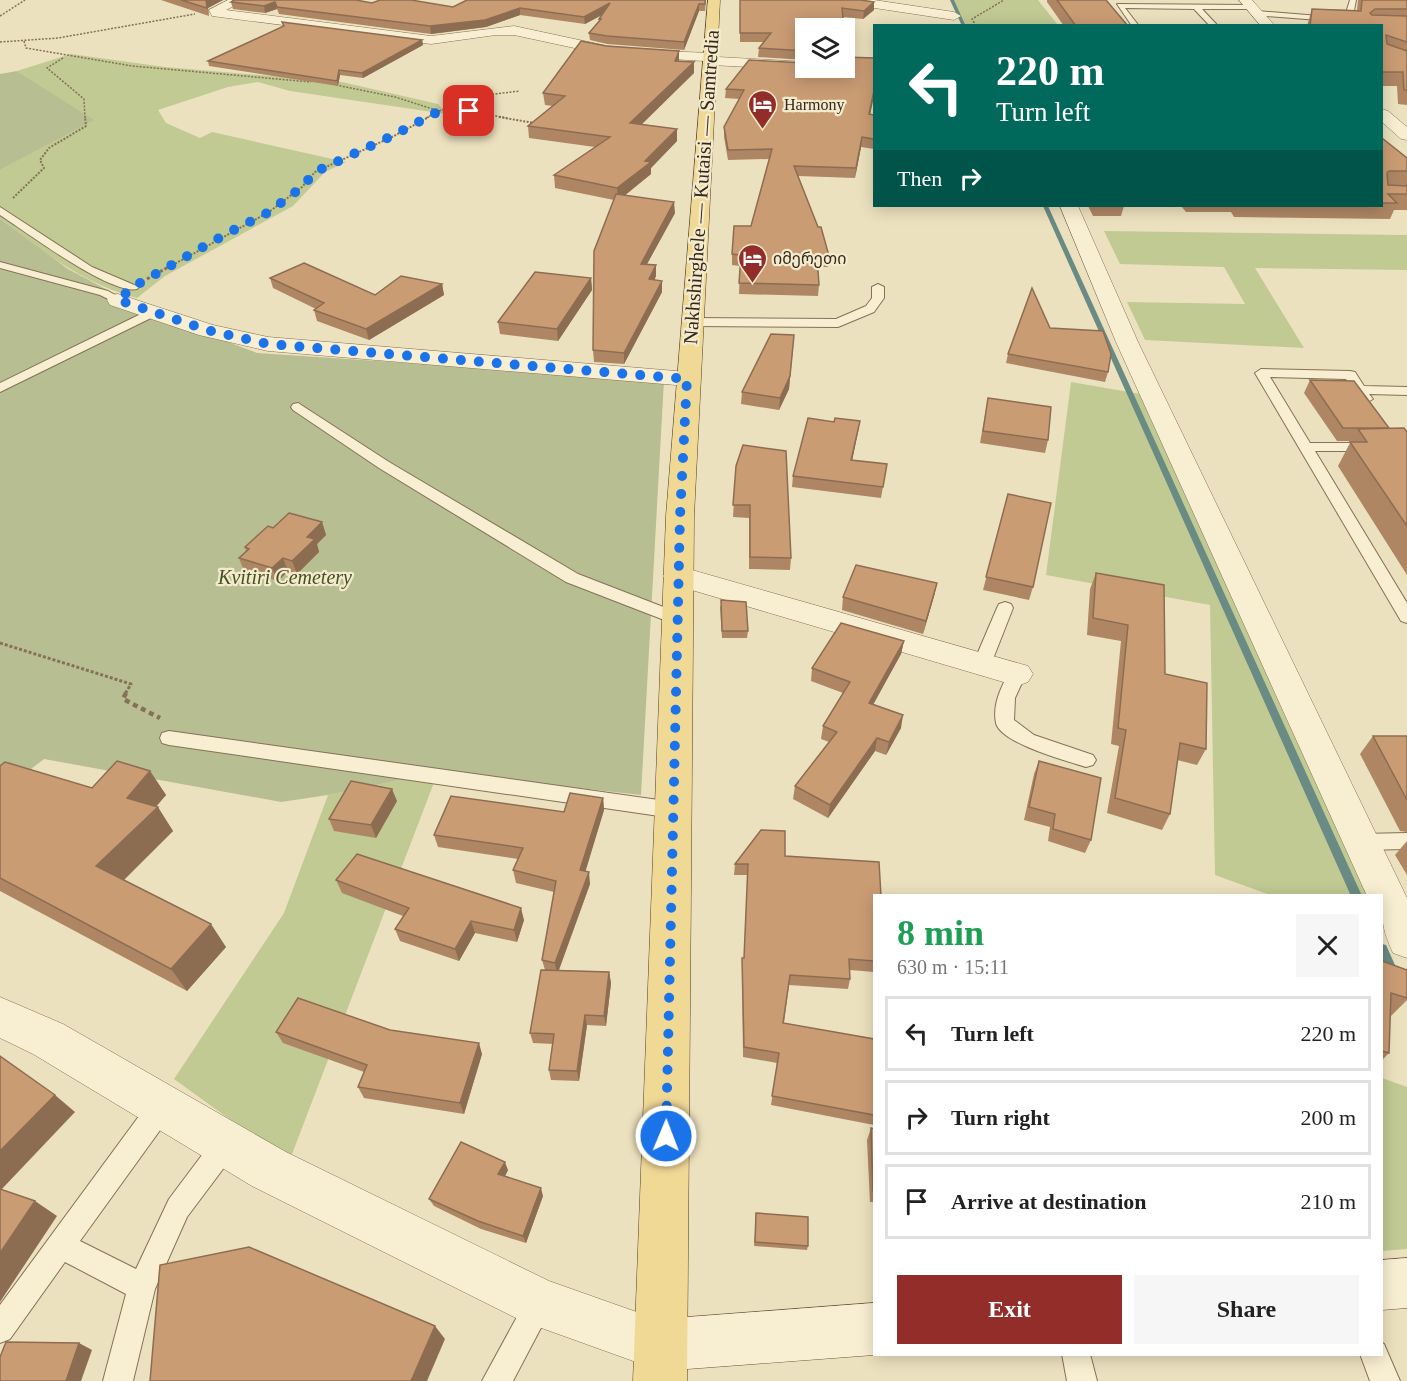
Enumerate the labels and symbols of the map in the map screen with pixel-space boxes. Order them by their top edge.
street label: Nakhshirghele — Kutaisi — Samtredia [679,29,724,345]
pin [443,85,494,136]
hotel icon: Harmony [747,88,779,130]
place label: Harmony [784,96,844,114]
hotel icon: იმერეთი [736,242,768,284]
place label: იმერეთი [773,250,846,268]
park label: Kvitiri Cemetery [217,566,352,589]
position arrow [634,1104,698,1168]

